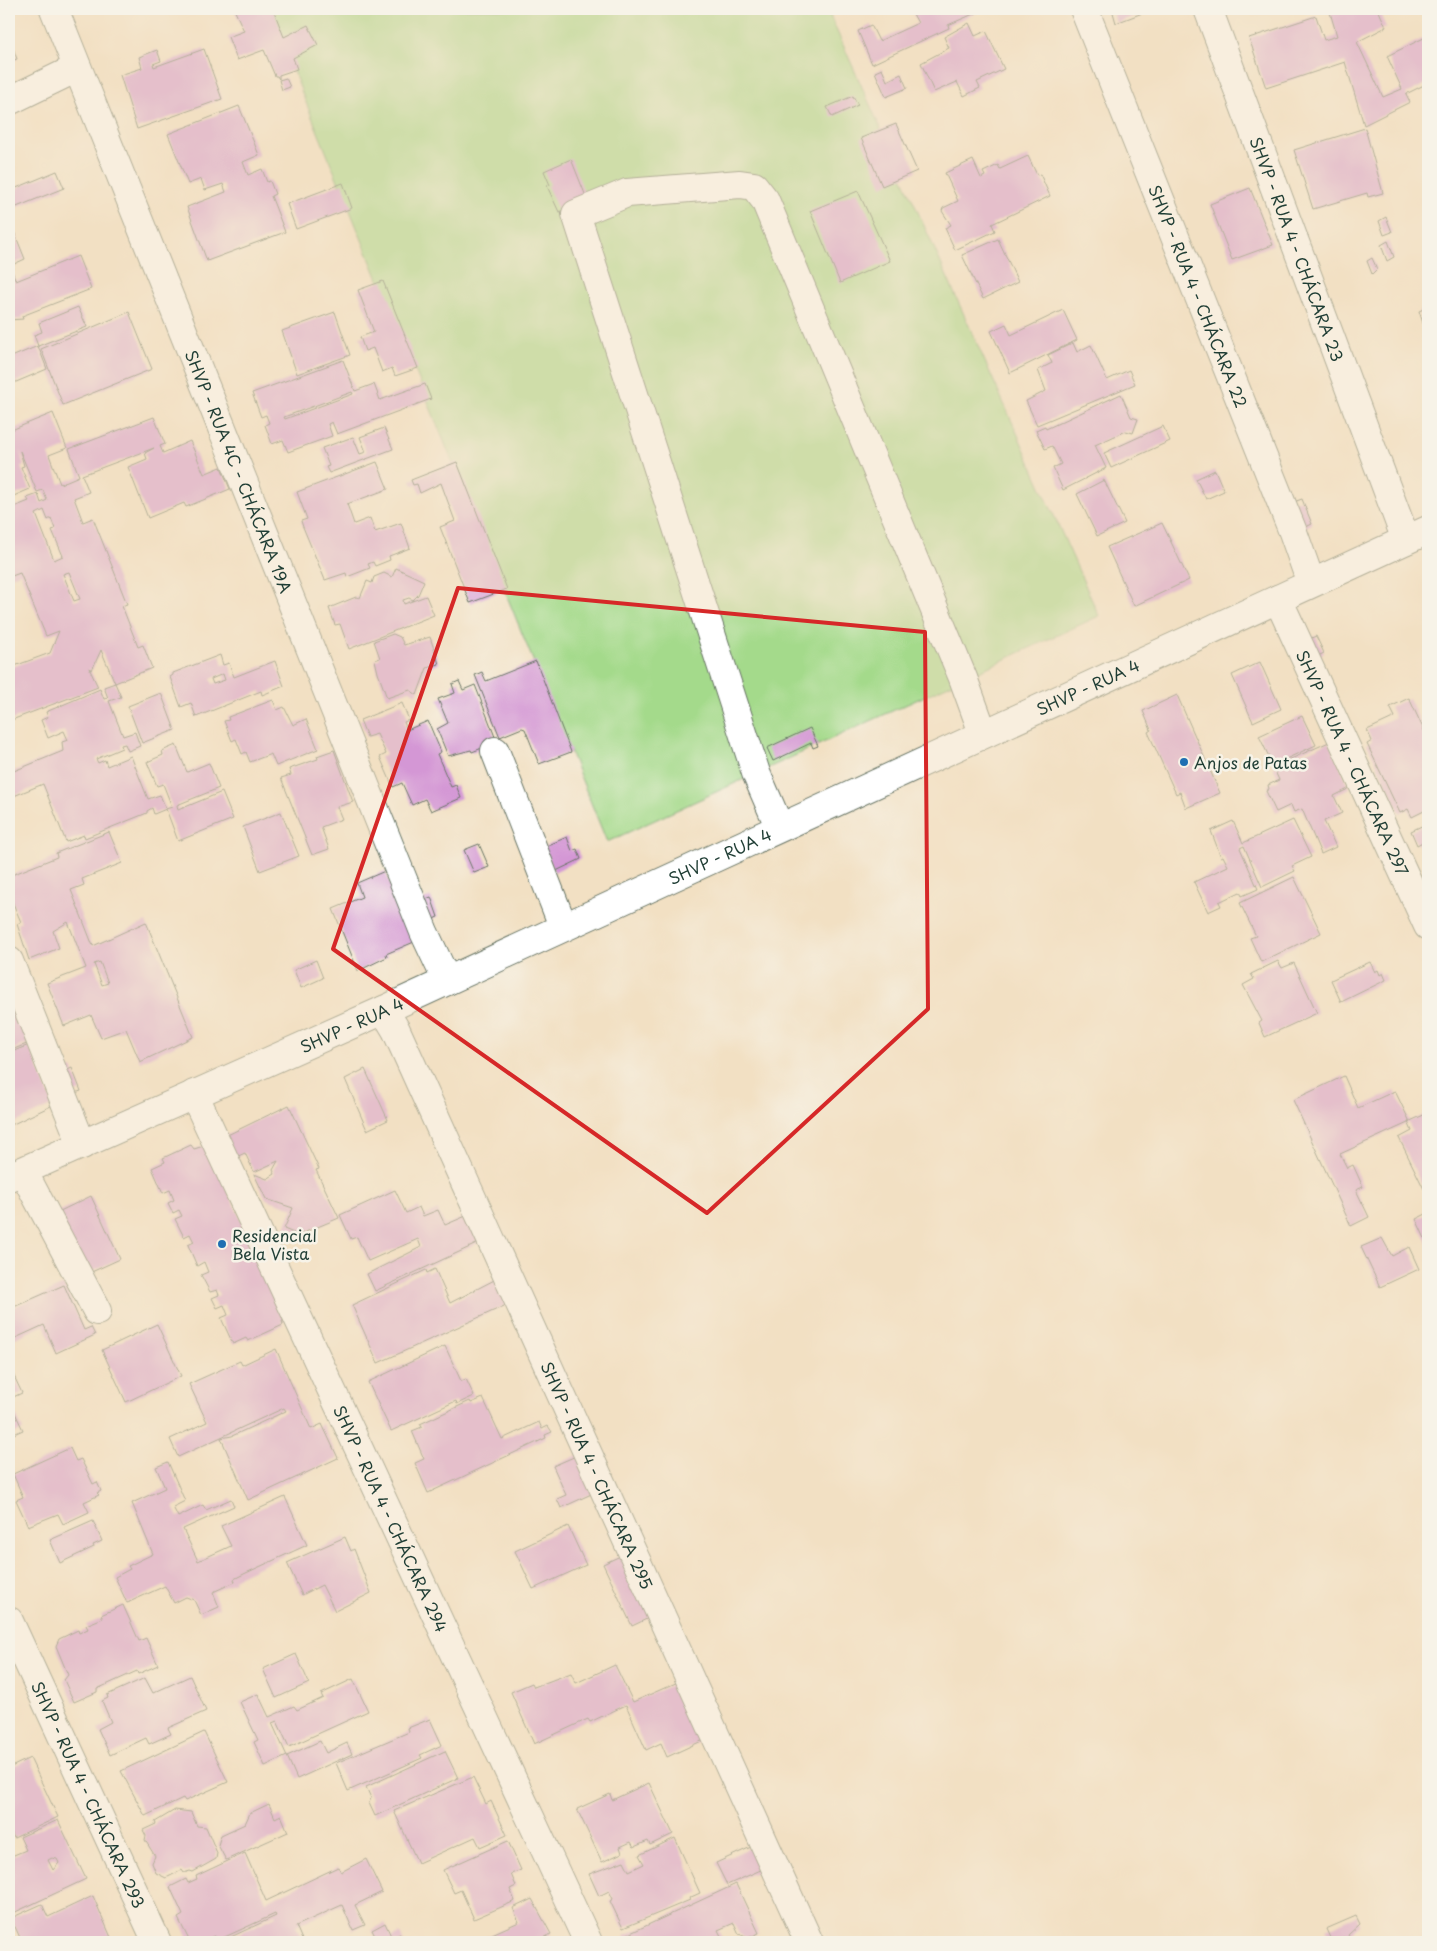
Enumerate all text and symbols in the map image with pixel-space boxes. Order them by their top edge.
street label: SHVP - RUA 4 - CHÁCARA 23 [1245,133,1350,365]
street label: SHVP - RUA 4 - CHÁCARA 22 [1143,181,1254,411]
street label: SHVP - RUA 4C - CHÁCARA 19A [180,346,299,596]
street label: SHVP - RUA 4 - CHÁCARA 297 [1291,646,1415,879]
street label: SHVP - RUA 4 [1032,652,1143,721]
place label: Anjos de Patas [1194,750,1307,774]
marker: Anjos de Patas [1178,756,1190,768]
street label: SHVP - RUA 4 [664,822,775,890]
street label: SHVP - RUA 4 [296,991,407,1058]
place label: Residencial Bela Vista [232,1223,317,1265]
marker: Residencial Bela Vista [216,1238,228,1250]
street label: SHVP - RUA 4 - CHÁCARA 295 [536,1357,660,1593]
street label: SHVP - RUA 4 - CHÁCARA 294 [328,1401,454,1636]
street label: SHVP - RUA 4 - CHÁCARA 293 [26,1677,152,1912]

